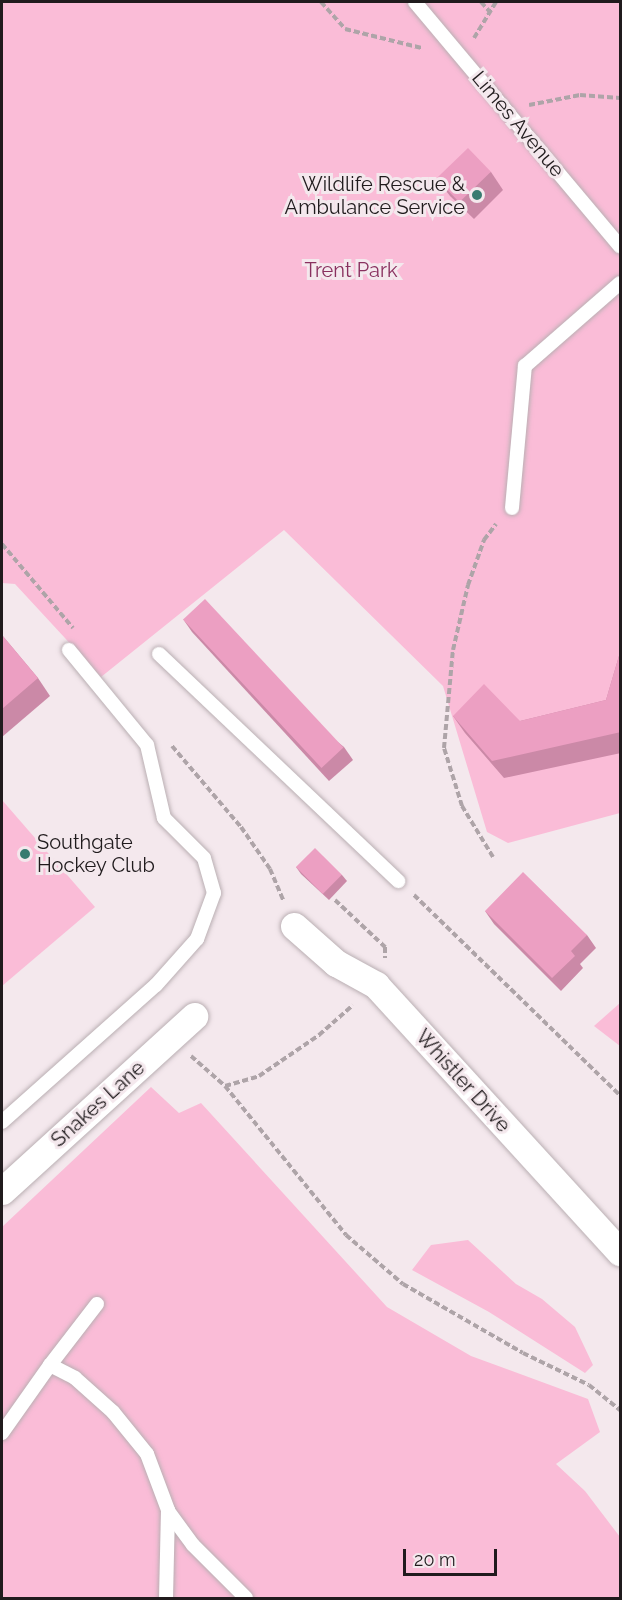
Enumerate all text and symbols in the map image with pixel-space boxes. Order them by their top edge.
street label: Limes Avenue [467,66,569,182]
place label: Wildlife Rescue & Ambulance Service [285,172,465,219]
marker: Wildlife Rescue & Ambulance Service [470,188,484,202]
park label: Trent Park [304,258,398,282]
place label: Southgate Hockey Club [37,831,155,878]
marker: Southgate Hockey Club [18,847,32,861]
street label: Whistler Drive [410,1025,516,1137]
street label: Snakes Lane [46,1056,150,1152]
scale bar [406,1537,500,1575]
text: 20 m [414,1549,456,1570]

